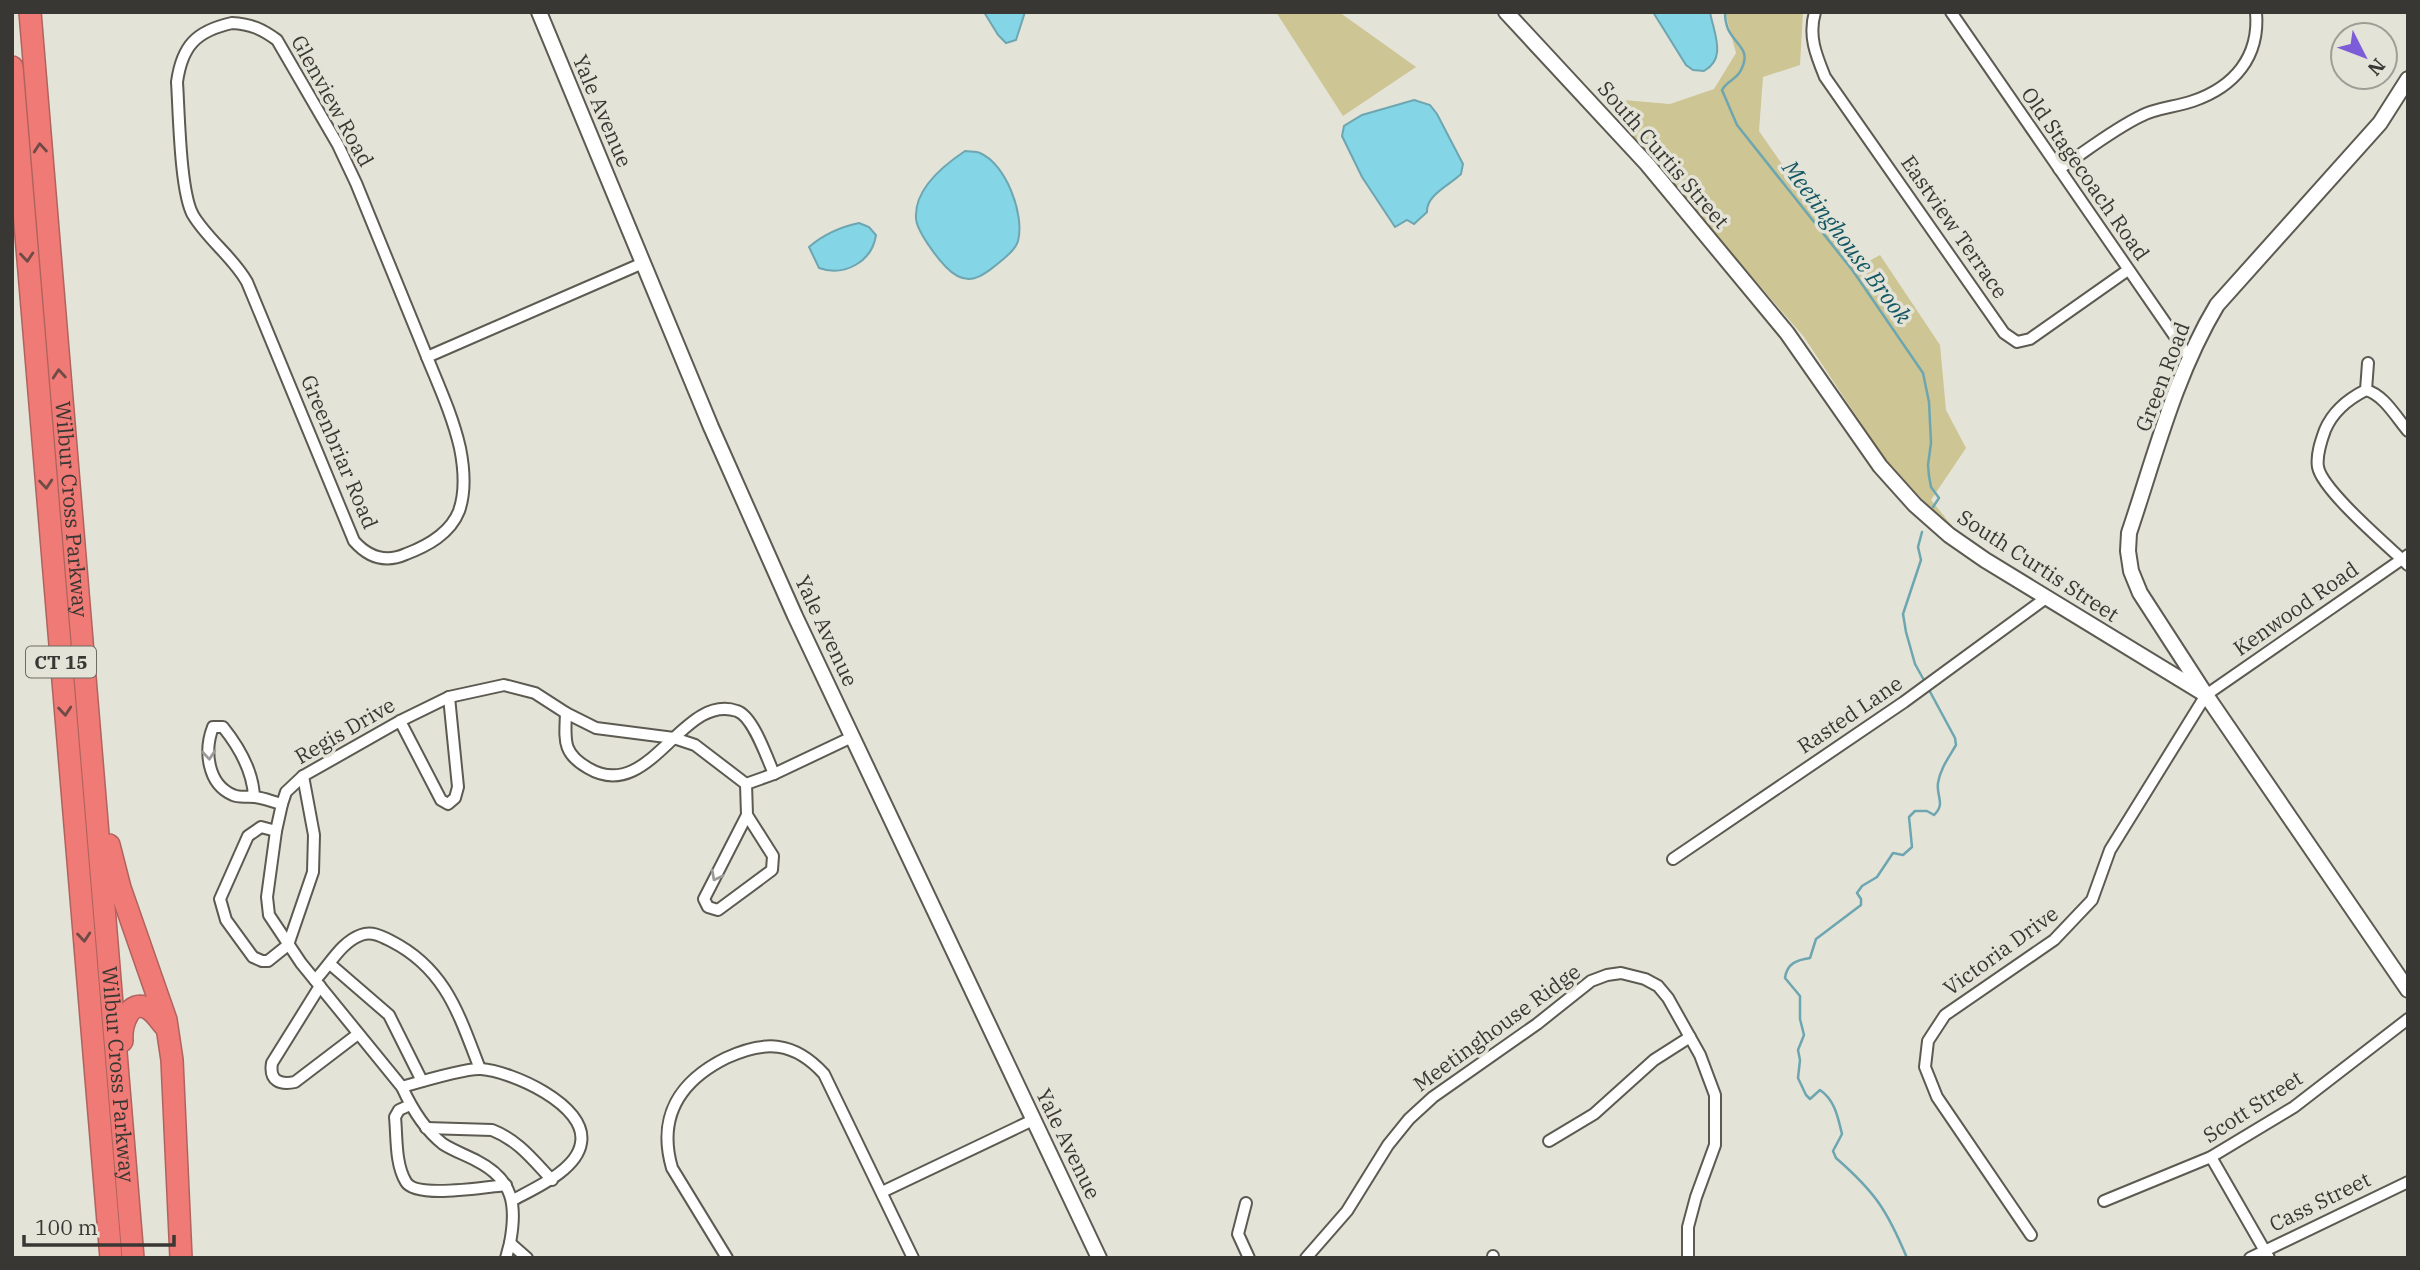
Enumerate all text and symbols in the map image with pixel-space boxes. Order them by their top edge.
north arrow [2329,21,2399,91]
street label: Glenview Road [285,30,381,171]
street label: Yale Avenue [567,50,639,171]
text: N [2363,54,2391,81]
street label: South Curtis Street [1592,75,1736,234]
street label: Old Stagecoach Road [2015,81,2156,266]
one-way arrow [33,142,48,153]
street label: Eastview Terrace [1895,149,2015,304]
water label: Meetinghouse Brook [1776,153,1920,330]
one-way arrow [19,252,34,263]
street label: Green Road [2128,318,2196,436]
one-way arrow [52,369,67,380]
street label: Greenbriar Road [295,370,385,533]
street label: Wilbur Cross Parkway [49,400,95,619]
one-way arrow [38,479,53,490]
street label: South Curtis Street [1953,503,2125,628]
street label: Kenwood Road [2227,554,2364,662]
street label: Yale Avenue [789,570,865,691]
road number: CT 15 [26,646,96,678]
street label: Rasted Lane [1792,669,1907,760]
street label: Regis Drive [289,690,400,770]
one-way arrow [57,705,72,716]
one-way arrow [201,750,216,761]
one-way arrow [710,869,724,881]
street label: Victoria Drive [1937,899,2063,1001]
one-way arrow [76,932,91,943]
street label: Meetinghouse Ridge [1407,957,1586,1097]
street label: Wilbur Cross Parkway [96,965,142,1184]
street label: Scott Street [2197,1064,2308,1149]
street label: Yale Avenue [1030,1084,1108,1203]
street label: Cass Street [2264,1165,2375,1238]
scale bar [24,1204,175,1248]
text: 100 m [35,1213,98,1241]

